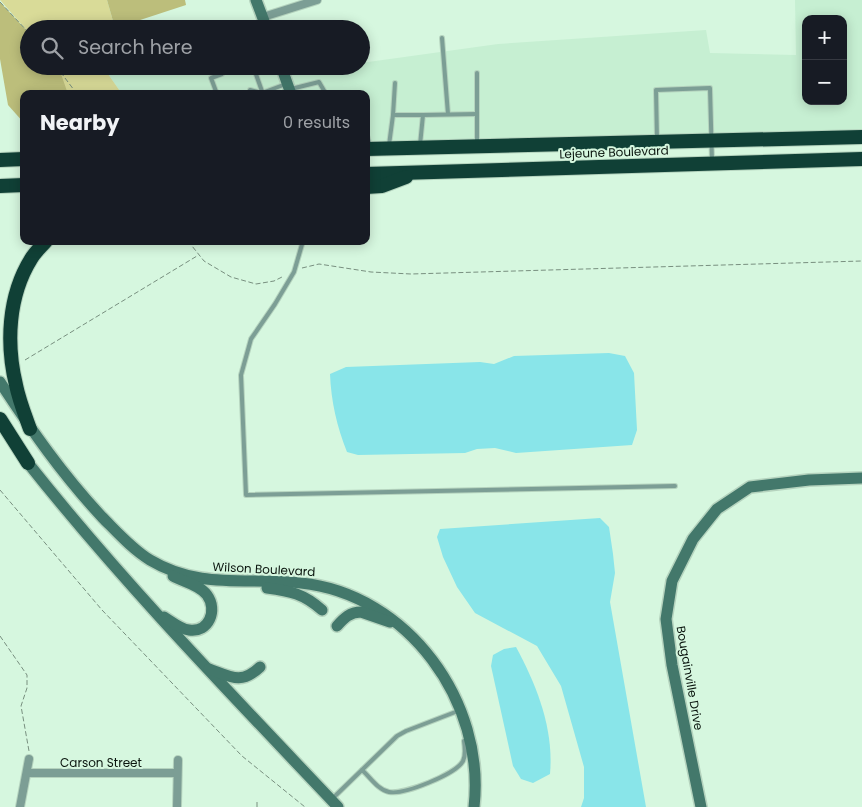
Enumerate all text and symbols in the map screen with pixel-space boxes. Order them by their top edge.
map controls [802,15,847,105]
button: + [802,15,847,60]
search box [20,20,370,75]
icon: search [38,34,66,62]
text: Search here [78,34,192,61]
button: − [802,60,847,105]
text: Nearby [40,108,120,137]
text: 0 results [283,111,350,134]
street label: Lejeune Boulevard [559,142,669,162]
street label: Wilson Boulevard [212,558,316,580]
street label: Bougainville Drive [672,624,708,732]
street label: Carson Street [60,754,142,771]

